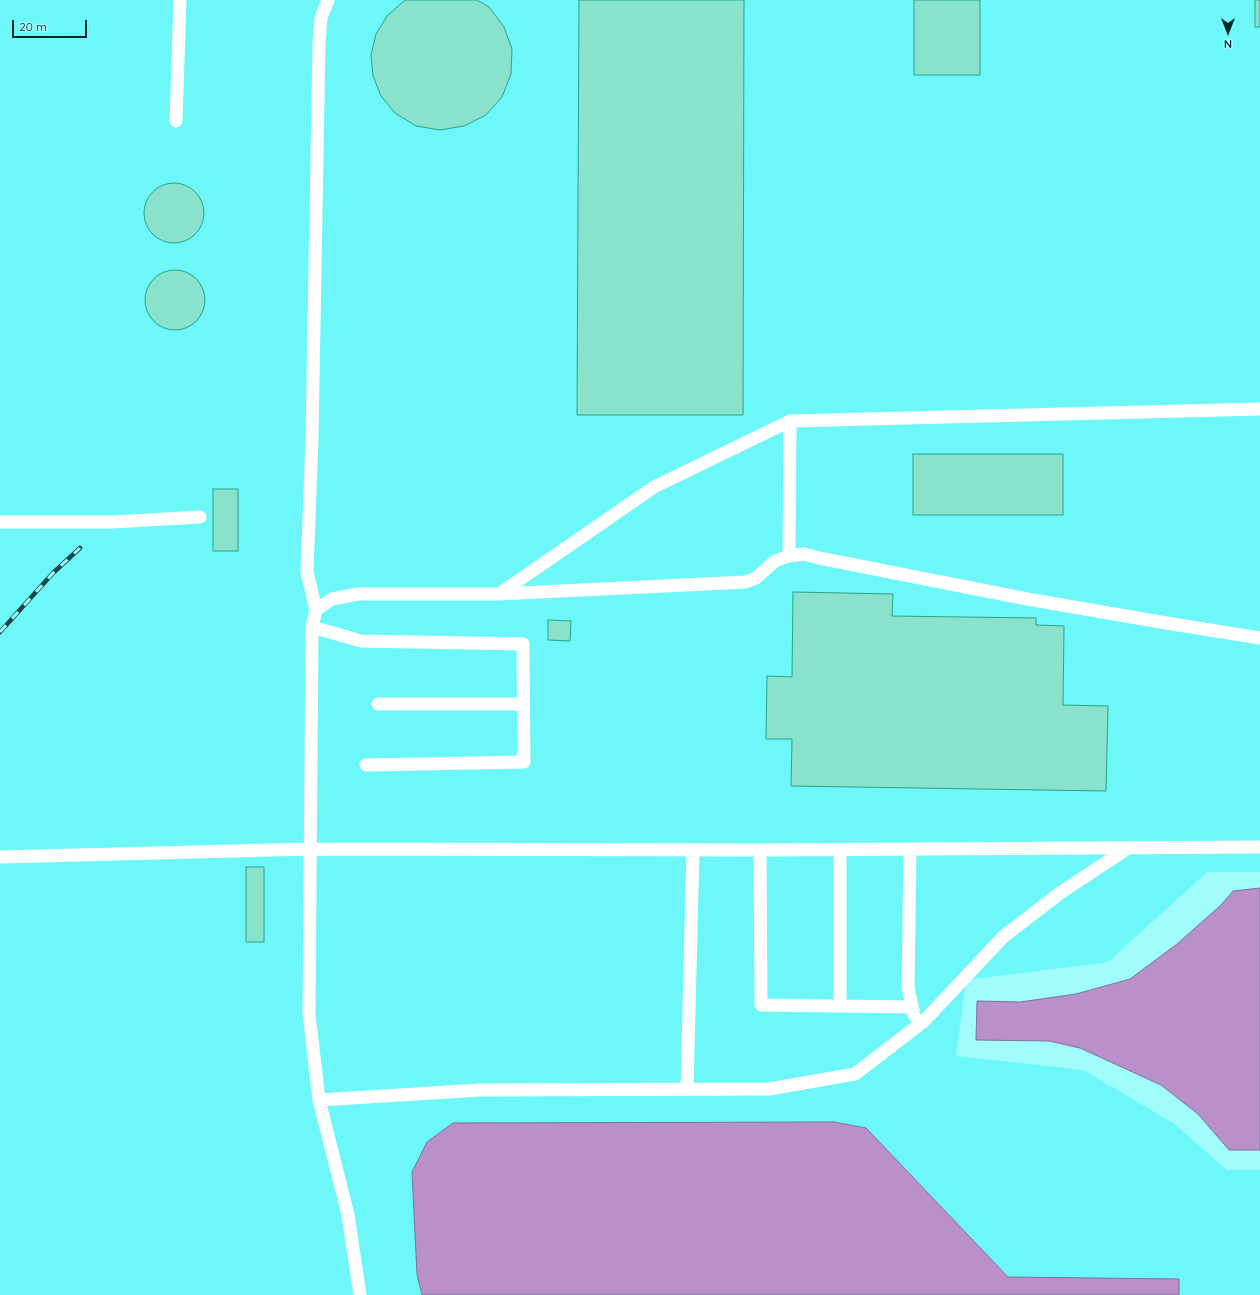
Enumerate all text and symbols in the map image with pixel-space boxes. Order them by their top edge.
scale bar [14,12,89,38]
north arrow [1208,12,1248,52]
text: 20 m [19,19,47,34]
text: N [1224,37,1232,51]

